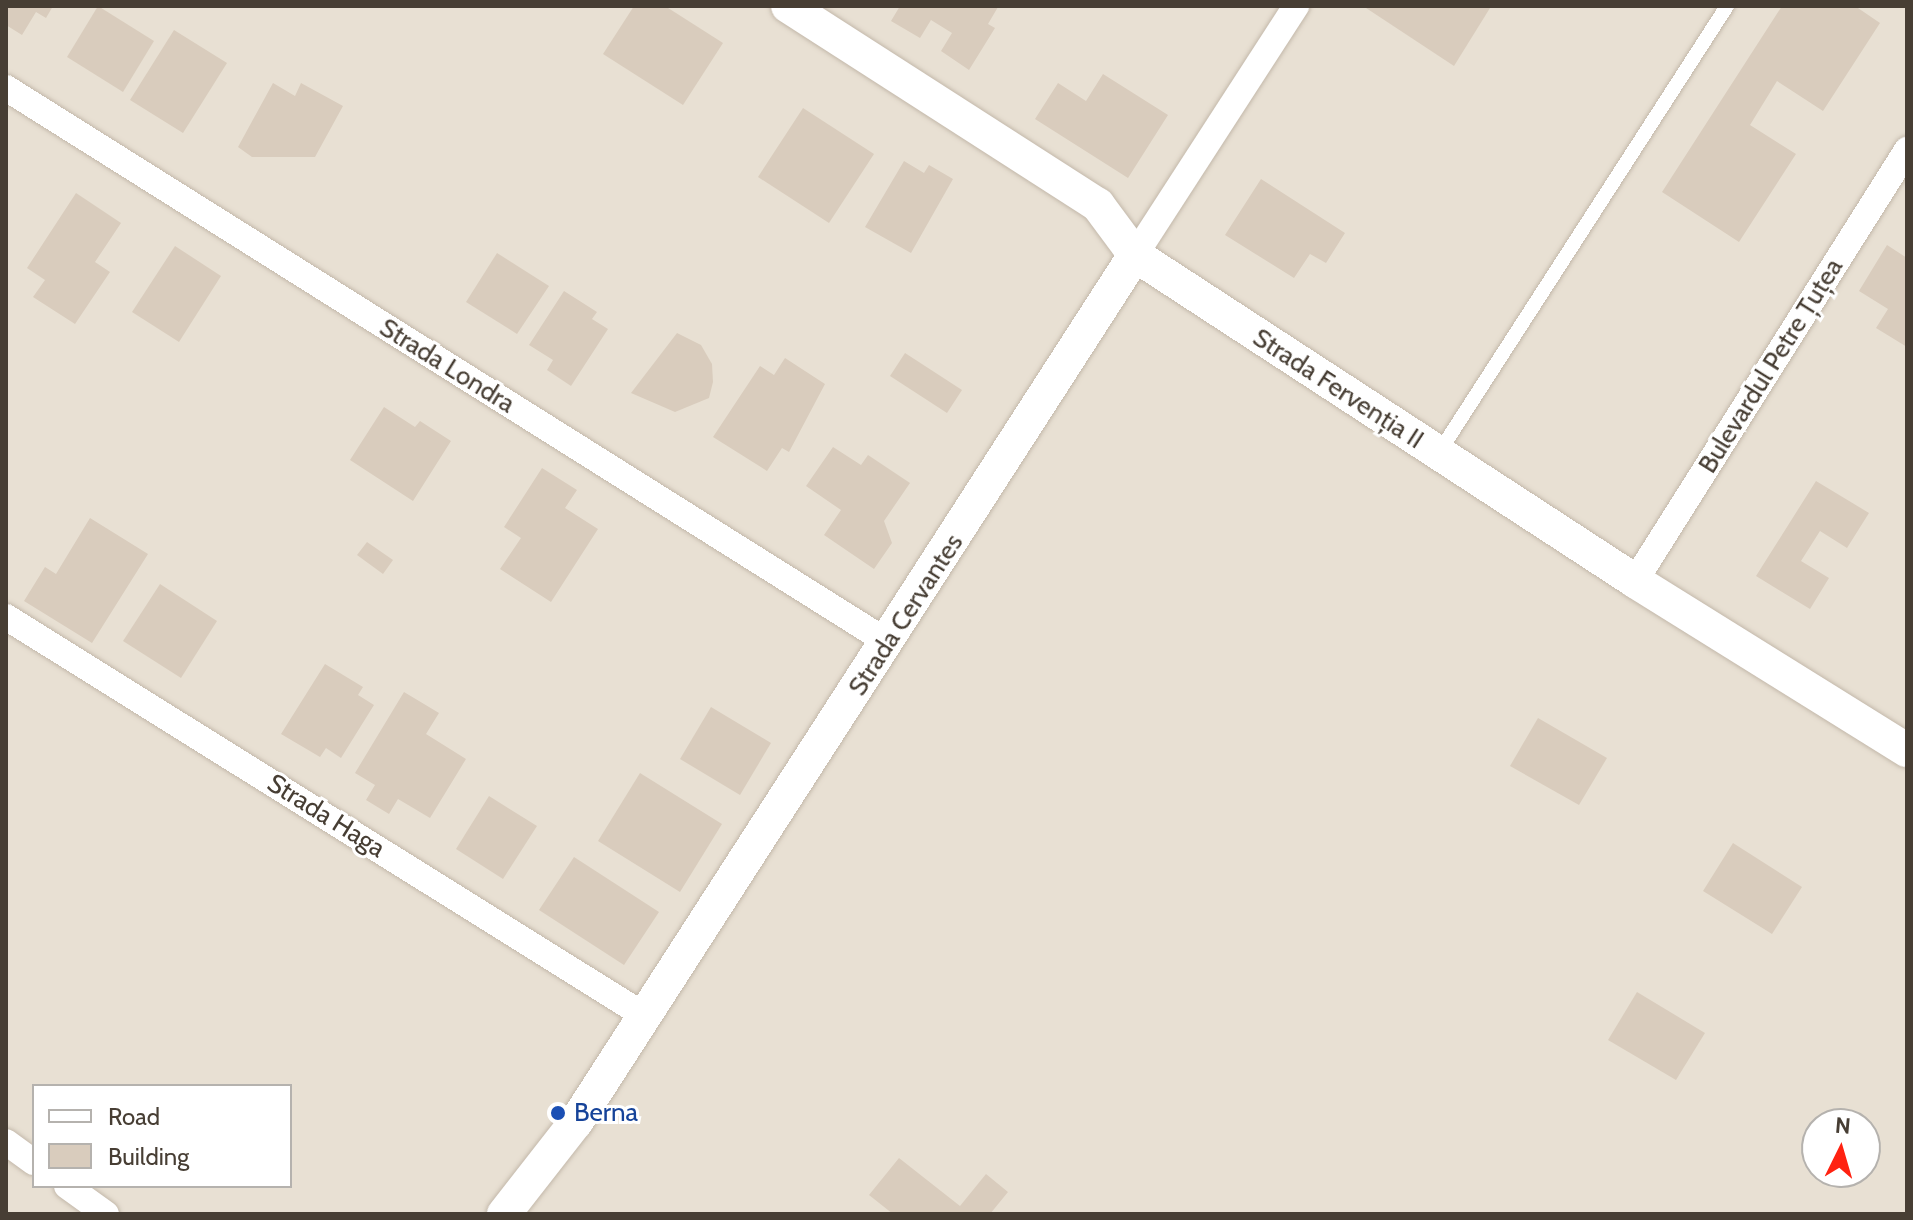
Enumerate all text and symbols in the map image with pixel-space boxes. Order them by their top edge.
street label: Bulevardul Petre Țuțea [1692,253,1850,479]
street label: Strada Londra [374,312,520,420]
street label: Strada Fervenția II [1247,322,1429,456]
street label: Strada Cervantes [842,528,970,702]
street label: Strada Haga [261,768,391,864]
legend [32,1084,292,1188]
place label: Berna [574,1097,638,1129]
text: Road [108,1102,160,1131]
marker: Berna [549,1104,567,1122]
north arrow [1801,1108,1881,1188]
text: N [1834,1111,1852,1140]
text: Building [108,1142,189,1171]

